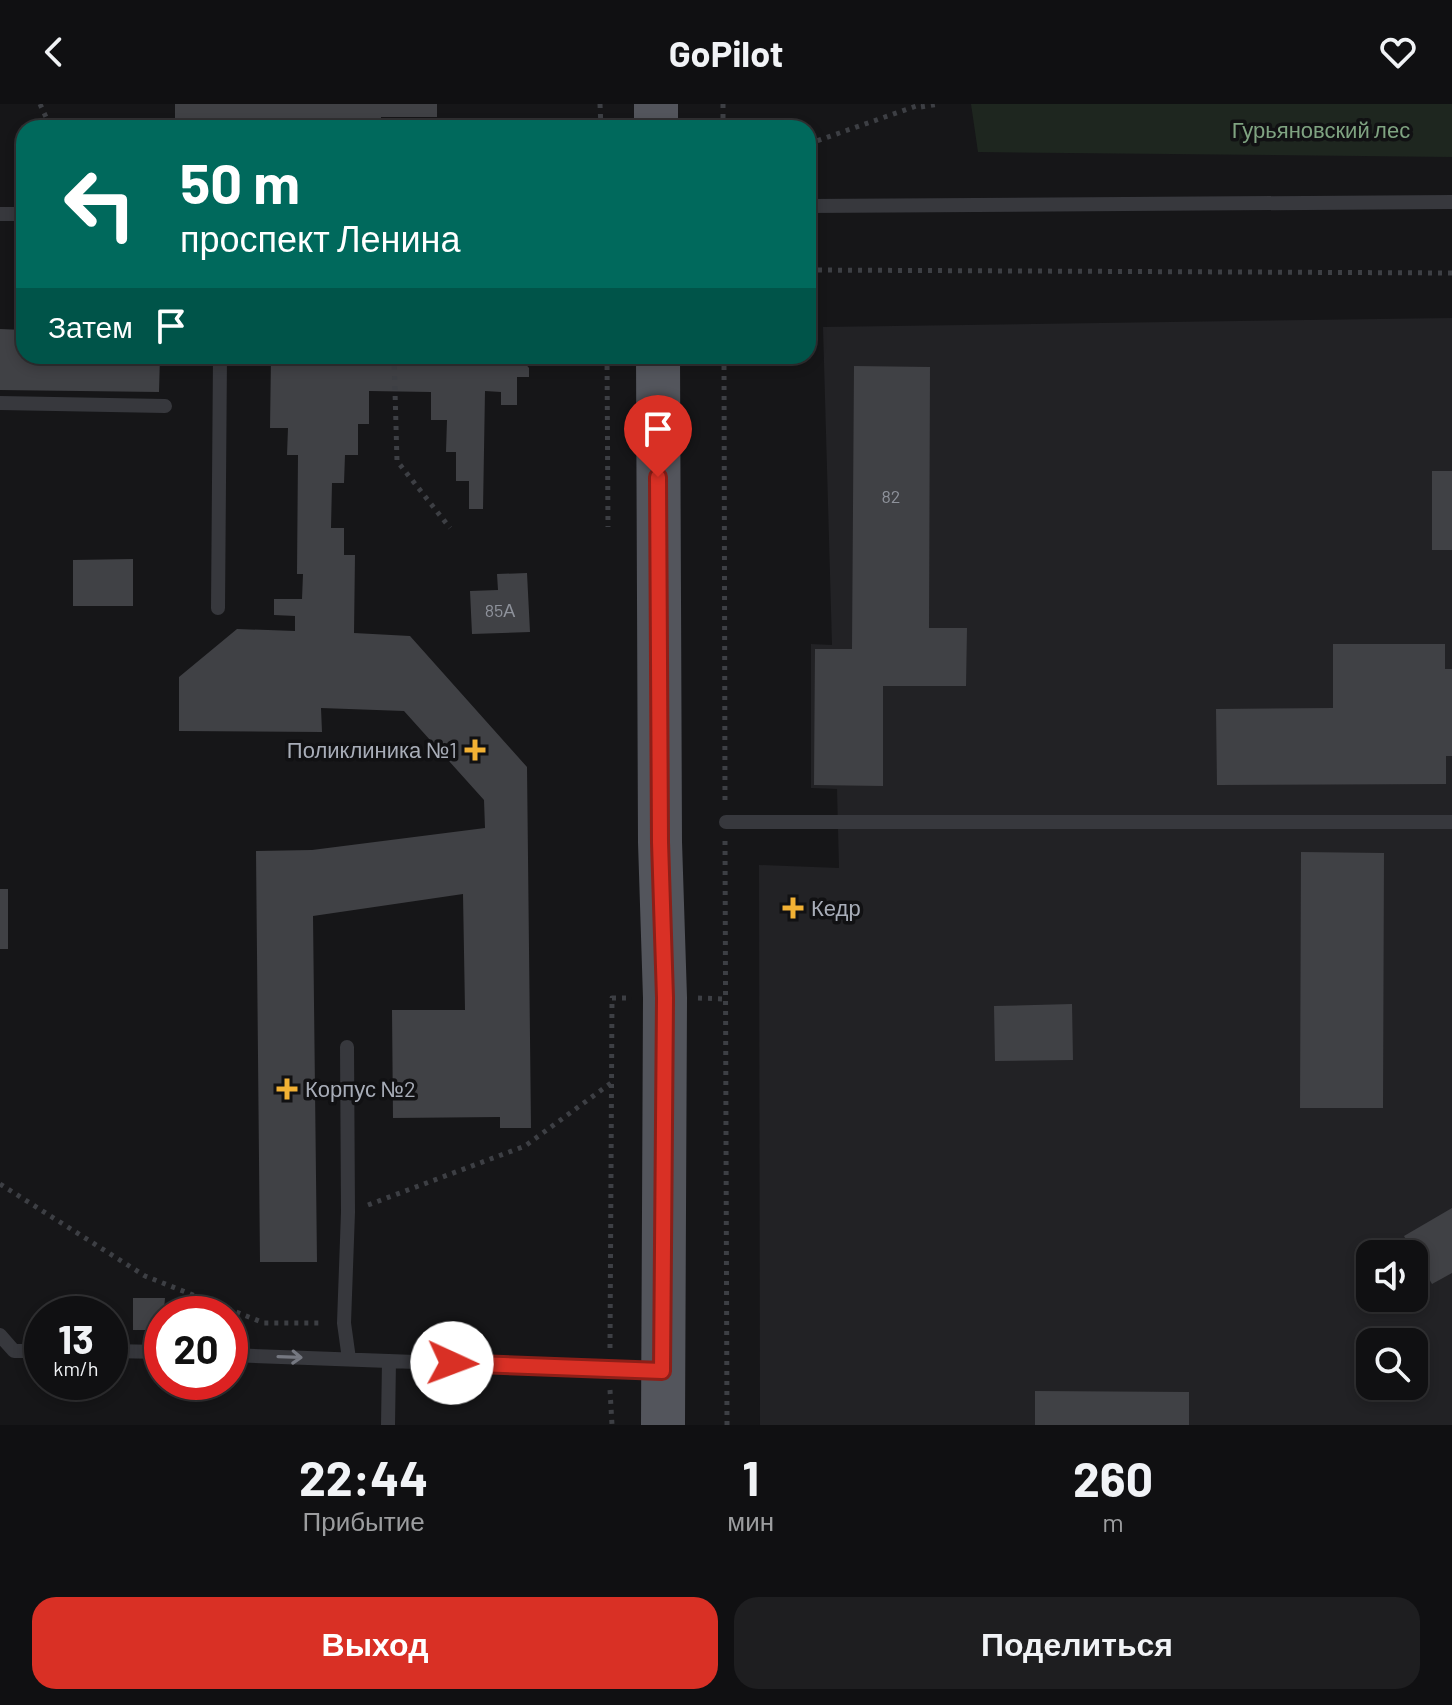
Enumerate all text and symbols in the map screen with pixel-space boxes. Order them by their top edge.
icon: back [32,30,76,74]
icon: heart [1376,30,1420,74]
text: GoPilot [669,31,783,74]
park label: Гурьяновский лес [1232,116,1410,143]
text: 50 m [180,148,300,215]
icon: left [48,152,152,256]
text: проспект Ленина [180,216,460,259]
icon: arrive [149,304,193,348]
text: Затем [48,308,133,344]
pin [624,395,692,477]
icon: arrive [636,407,680,451]
house number: 82 [881,485,901,507]
house number: 85А [485,599,515,621]
place label: Поликлиника №1 [287,736,457,762]
marker: Поликлиника №1 [464,739,486,761]
place label: Кедр [811,894,861,921]
marker: Кедр [782,897,804,919]
place label: Корпус №2 [305,1075,416,1102]
marker: Корпус №2 [276,1078,298,1100]
map controls [1356,1240,1428,1400]
button: sound [1356,1240,1428,1312]
speed limit sign: 20 [144,1296,248,1400]
text: 13 [58,1314,94,1362]
position arrow [410,1321,494,1405]
button: search [1356,1328,1428,1400]
one-way arrow [276,1349,303,1364]
text: km/h [53,1356,99,1380]
text: 22:44 [299,1448,428,1506]
text: 1 [742,1448,759,1506]
text: 260 [1073,1449,1153,1507]
text: Прибытие [303,1505,425,1536]
text: мин [727,1505,774,1536]
text: m [1102,1506,1124,1537]
button: Выход [32,1597,718,1689]
button: Поделиться [734,1597,1420,1689]

